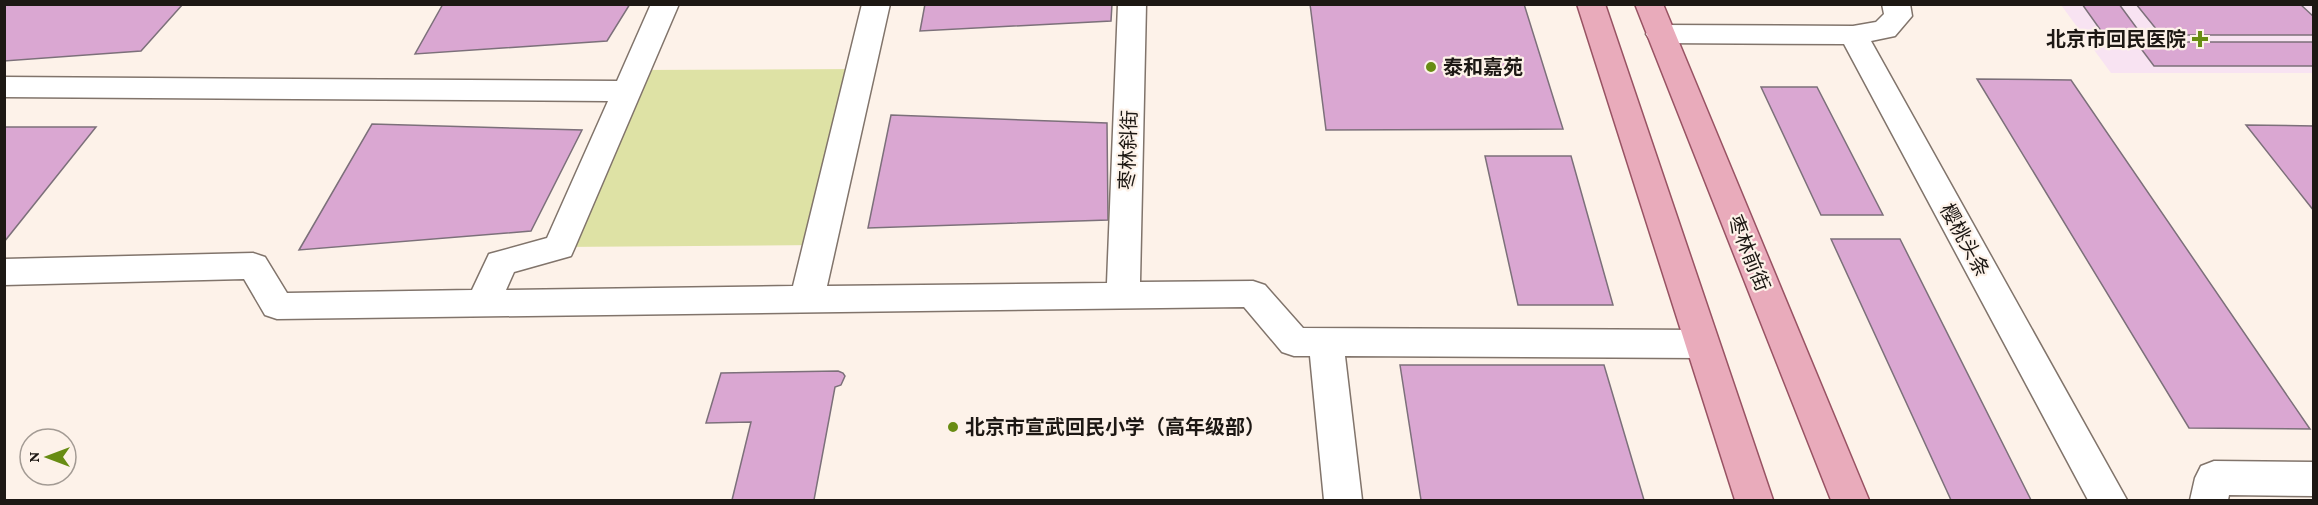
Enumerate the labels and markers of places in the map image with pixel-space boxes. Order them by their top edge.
place label: 北京市回民医院 [2046,28,2186,50]
marker: 北京市回民医院 [2191,30,2209,48]
place label: 泰和嘉苑 [1443,56,1523,78]
marker: 泰和嘉苑 [1424,60,1438,74]
place label: 北京市宣武回民小学（高年级部） [965,416,1265,438]
marker: 北京市宣武回民小学（高年级部） [946,420,960,434]

